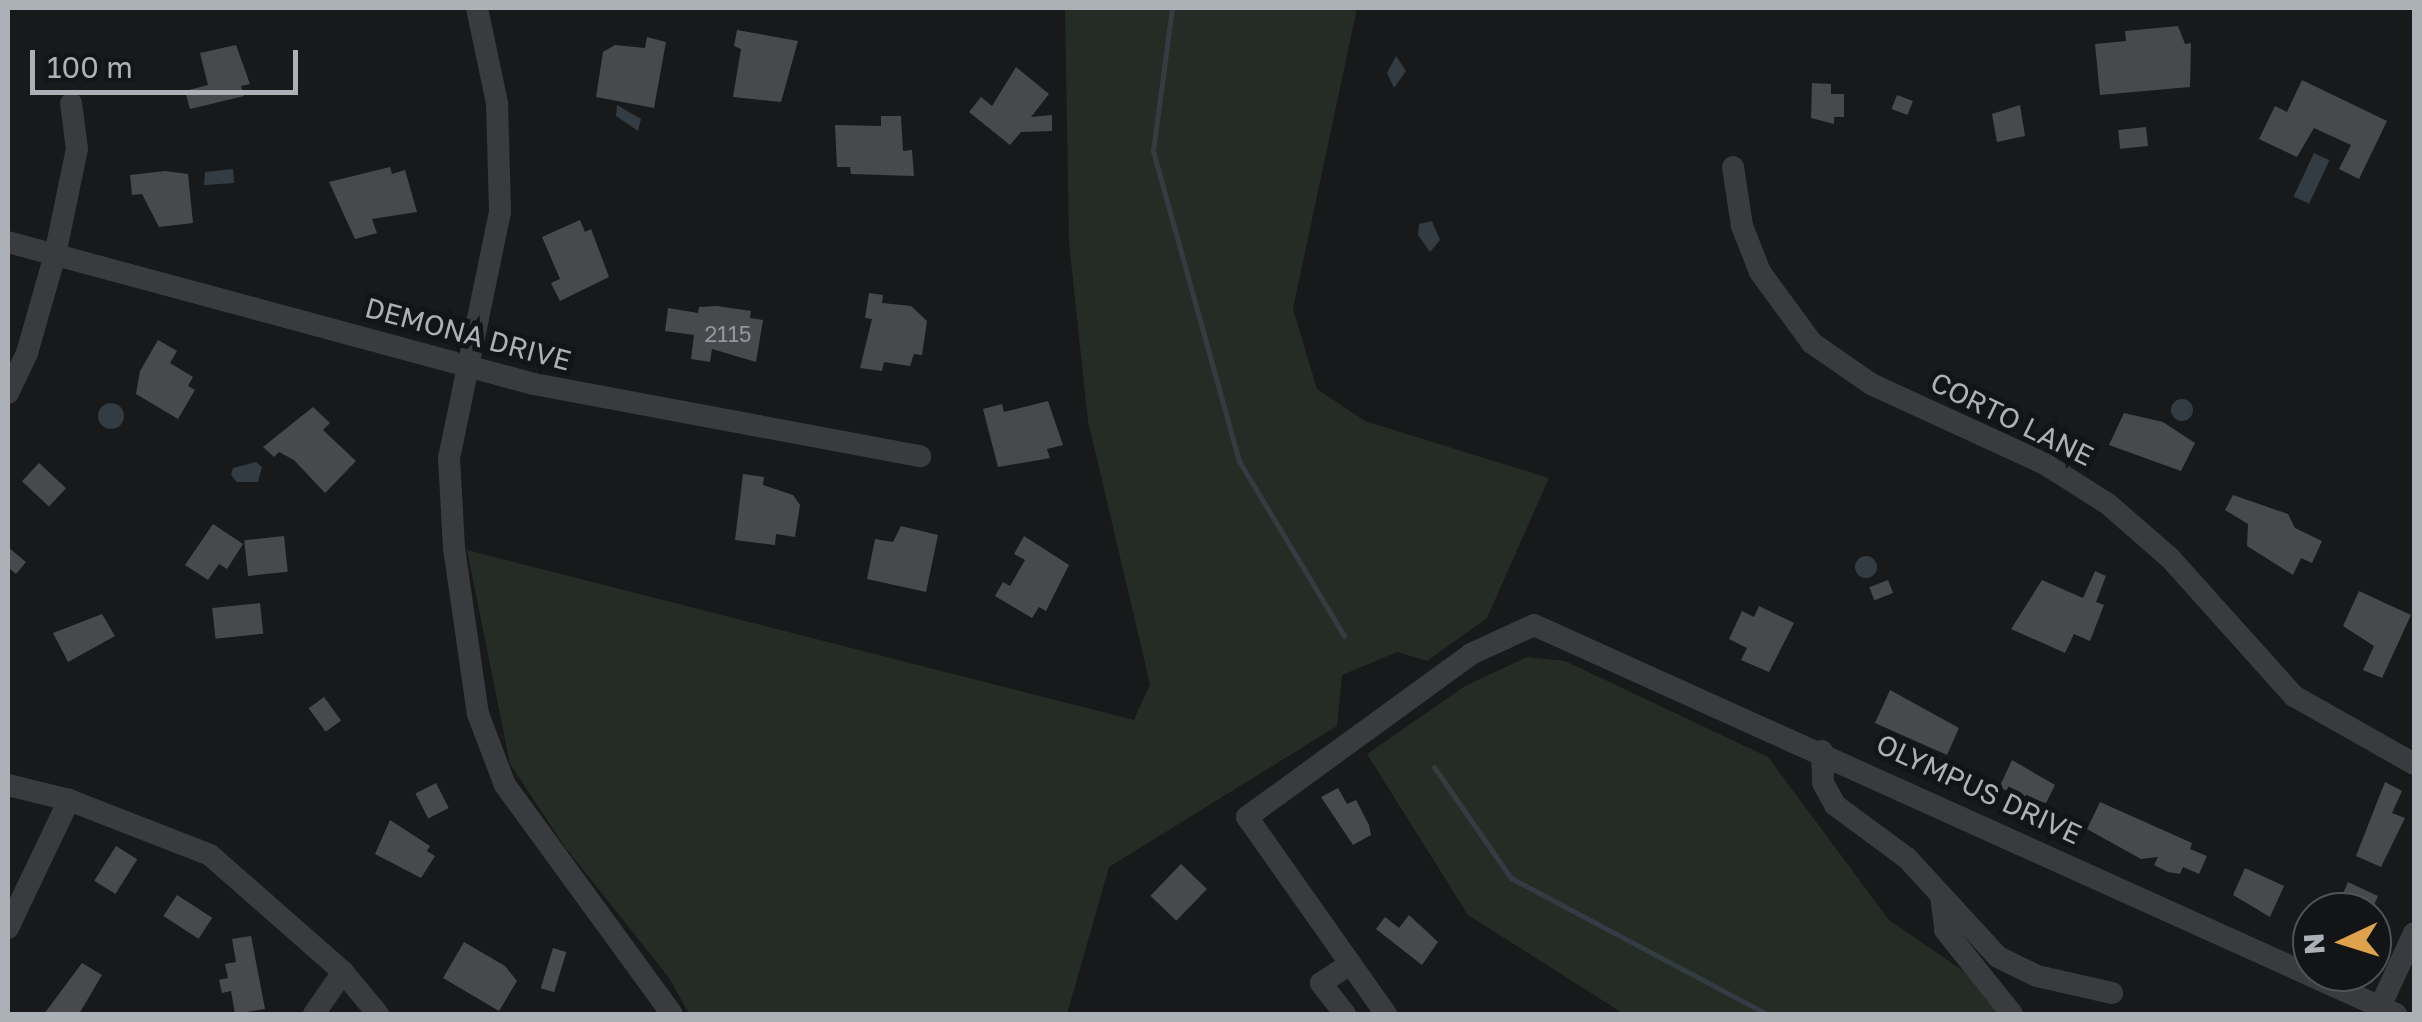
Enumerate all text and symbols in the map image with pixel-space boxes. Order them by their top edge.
scale bar [35,30,302,92]
text: 100 m [47,49,133,85]
street label: DEMONA DRIVE [361,290,575,378]
house number: 2115 [705,321,751,347]
street label: CORTO LANE [1925,365,2099,473]
street label: OLYMPUS DRIVE [1871,727,2087,851]
north arrow [2292,892,2392,992]
text: N [2296,932,2331,956]

